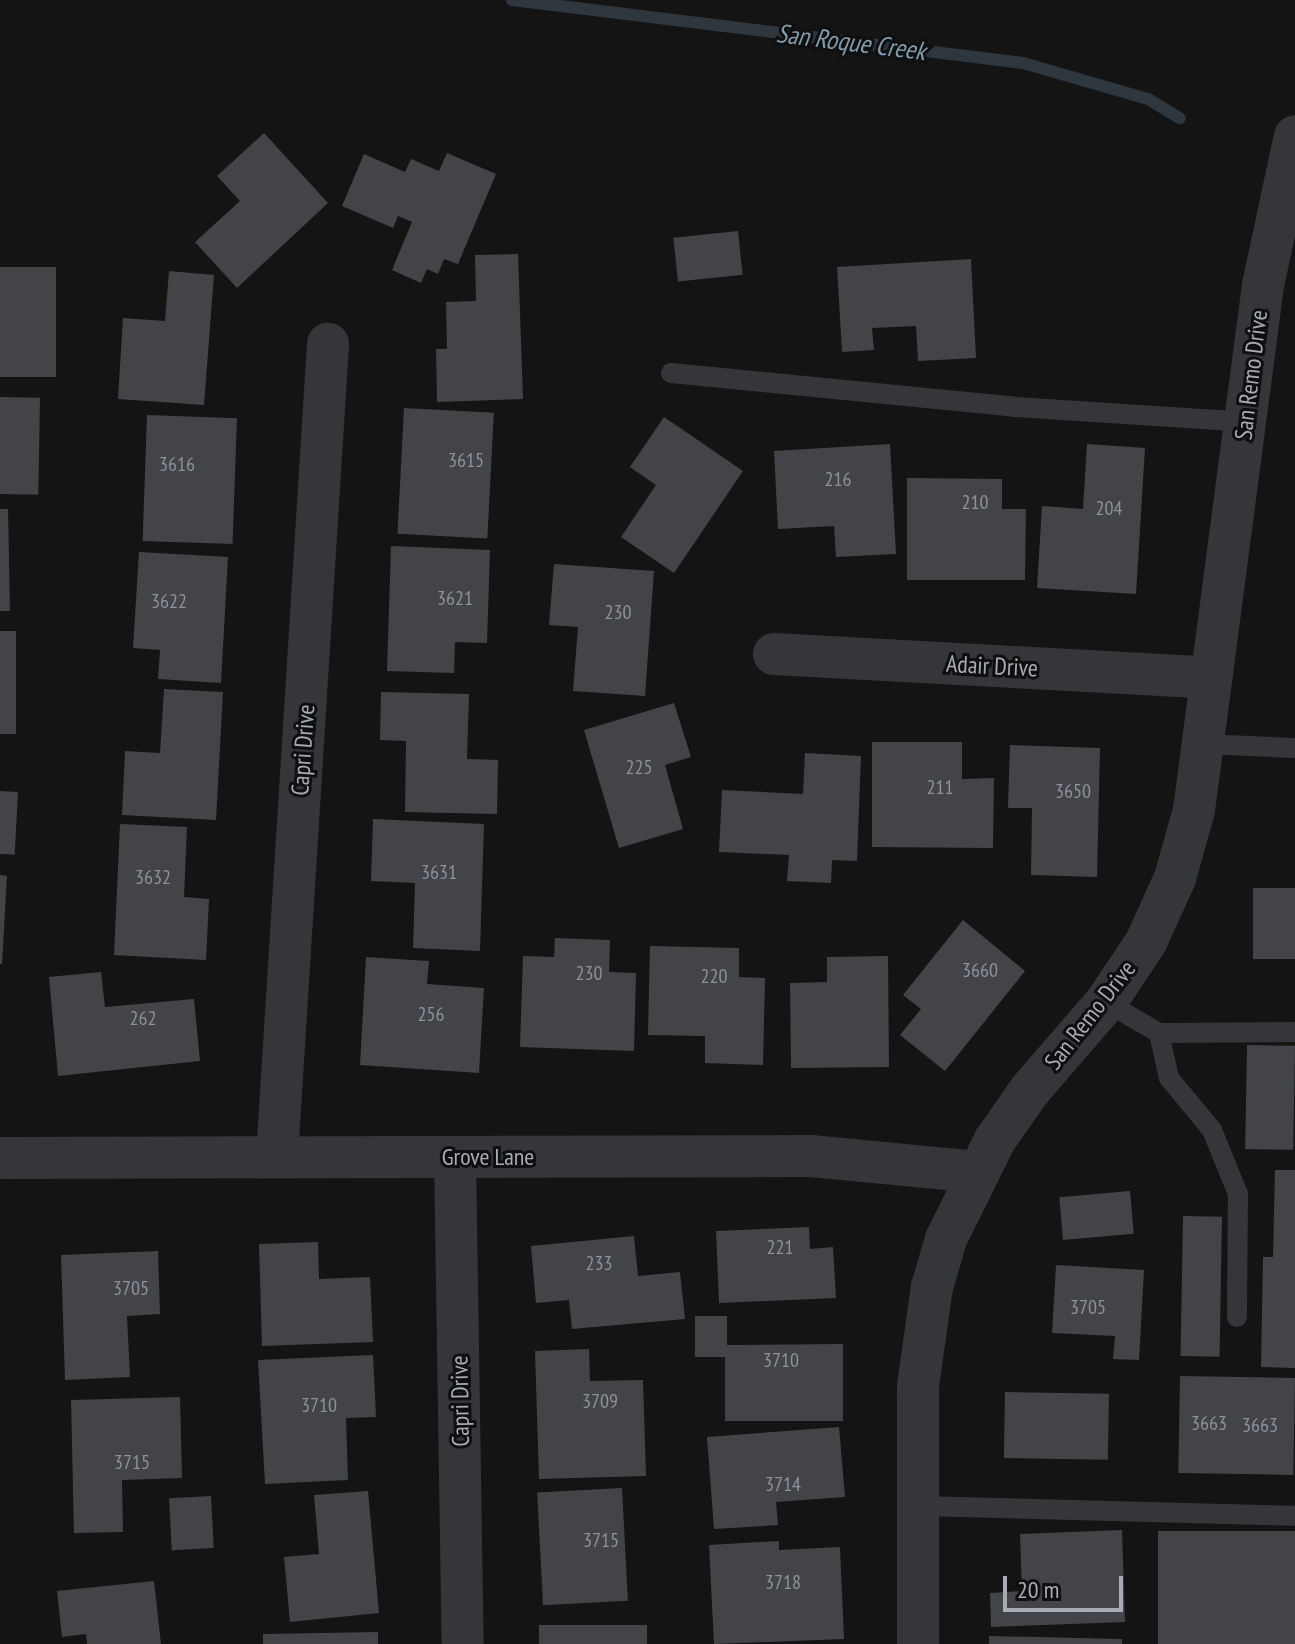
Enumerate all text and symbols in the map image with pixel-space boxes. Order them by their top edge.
water label: San Roque Creek [775,17,927,67]
street label: San Remo Drive [1229,308,1273,442]
house number: 3615 [448,448,484,472]
house number: 3616 [159,452,195,476]
house number: 216 [825,467,851,491]
house number: 210 [962,490,988,514]
house number: 204 [1096,496,1122,520]
house number: 3621 [437,586,473,610]
house number: 3622 [151,589,187,613]
house number: 230 [605,600,631,624]
street label: Adair Drive [945,649,1039,683]
street label: Capri Drive [285,704,321,796]
house number: 225 [626,755,652,779]
house number: 211 [927,775,953,799]
house number: 3650 [1055,779,1091,803]
house number: 3631 [421,860,457,884]
house number: 3632 [135,865,171,889]
street label: San Remo Drive [1038,955,1142,1075]
house number: 3660 [962,958,998,982]
house number: 230 [576,961,602,985]
house number: 220 [701,964,727,988]
house number: 256 [418,1002,444,1026]
house number: 262 [130,1006,156,1030]
street label: Grove Lane [442,1143,534,1171]
house number: 221 [767,1235,793,1259]
house number: 233 [586,1251,612,1275]
house number: 3705 [113,1276,149,1300]
house number: 3705 [1070,1295,1106,1319]
house number: 3710 [763,1348,799,1372]
street label: Capri Drive [445,1355,475,1447]
house number: 3709 [582,1389,618,1413]
house number: 3710 [301,1393,337,1417]
house number: 3663 [1191,1411,1227,1435]
house number: 3663 [1242,1413,1278,1437]
house number: 3715 [114,1450,150,1474]
house number: 3714 [765,1472,801,1496]
house number: 3715 [583,1528,619,1552]
scale bar [1007,1560,1127,1610]
house number: 3718 [765,1570,801,1594]
text: 20 m [1017,1574,1059,1605]

